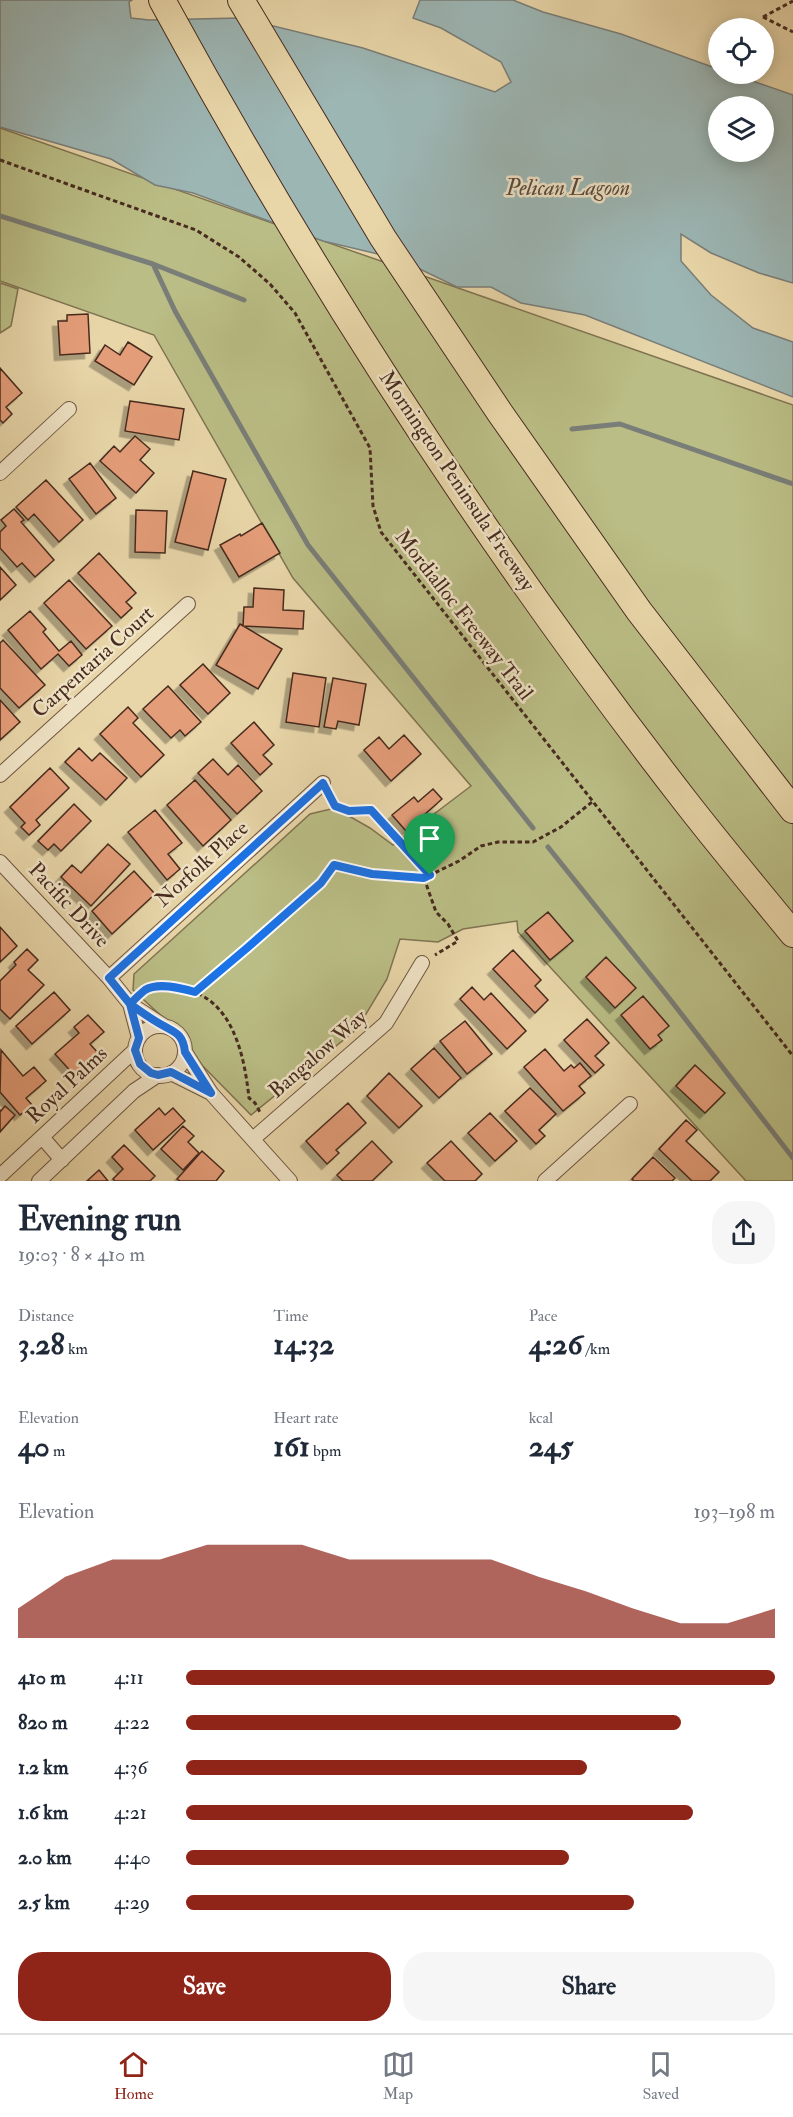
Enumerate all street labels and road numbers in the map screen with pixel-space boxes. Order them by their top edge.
street label: Mornington Peninsula Freeway [373,366,541,597]
street label: Mordialloc Freeway Trail [389,524,540,706]
street label: Carpentaria Court [26,600,160,724]
street label: Norfolk Place [150,815,254,913]
street label: Pacific Drive [23,857,116,953]
street label: Bangalow Way [263,1003,373,1104]
street label: Royal Palms [21,1040,113,1130]

